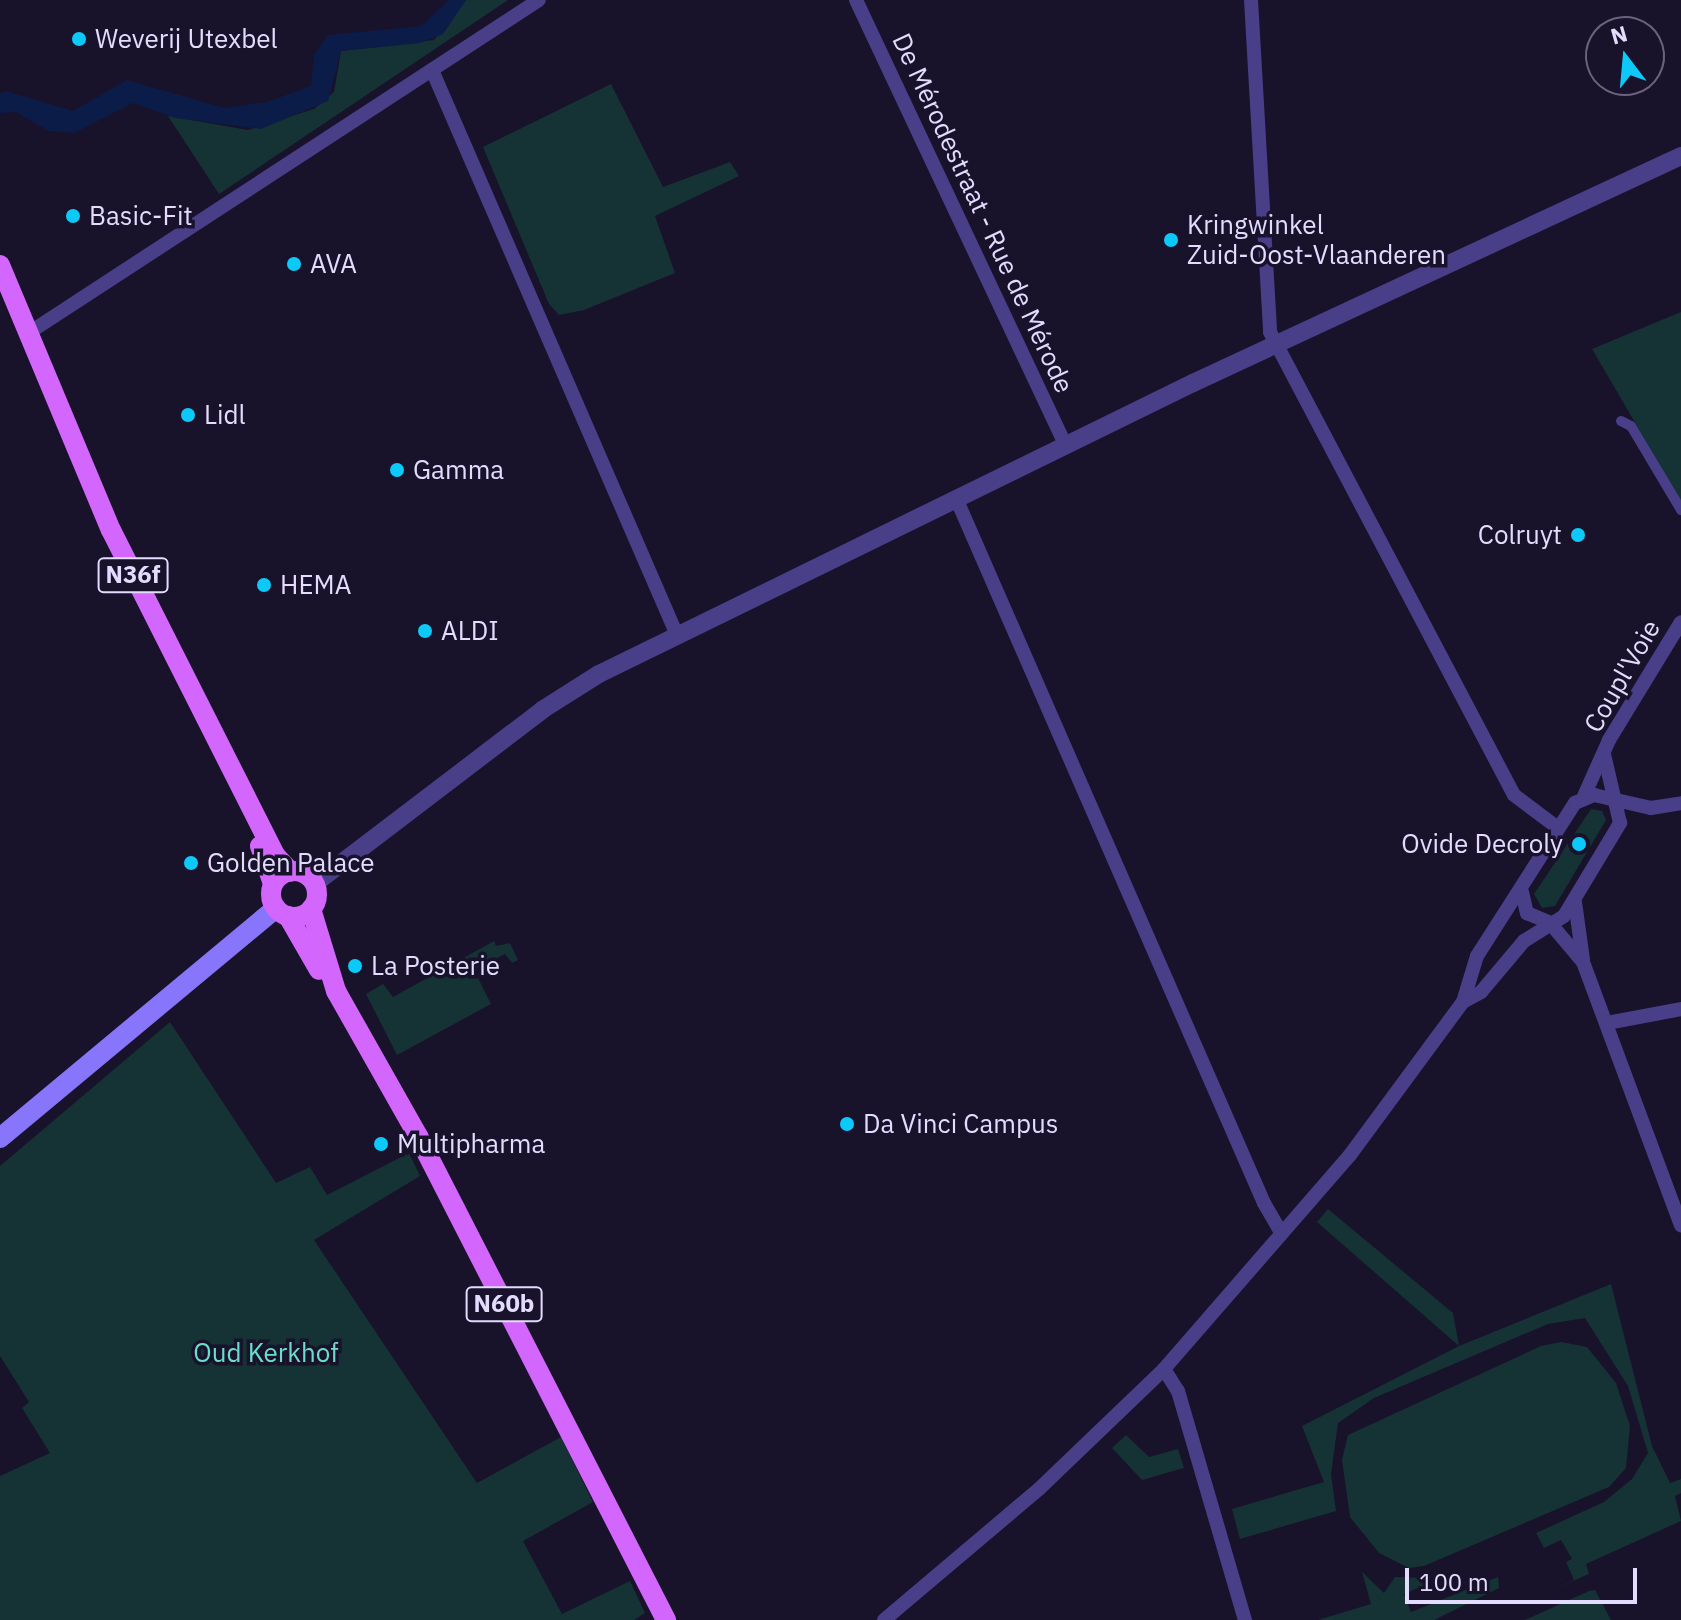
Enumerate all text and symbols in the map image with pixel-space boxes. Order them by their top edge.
north arrow [1585,16,1665,96]
text: N [1607,18,1630,51]
place label: Weverij Utexbel [95,23,278,55]
street label: De Mérodestraat - Rue de Mérode [886,28,1080,398]
marker: Weverij Utexbel [70,30,88,48]
place label: Basic-Fit [89,200,193,232]
marker: Basic-Fit [64,207,82,225]
place label: Kringwinkel Zuid-Oost-Vlaanderen [1187,209,1446,270]
marker: Kringwinkel Zuid-Oost-Vlaanderen [1162,231,1180,249]
place label: AVA [310,248,357,280]
marker: AVA [285,255,303,273]
place label: Lidl [204,399,246,431]
marker: Lidl [179,406,197,424]
place label: Gamma [413,454,504,486]
marker: Gamma [388,461,406,479]
place label: Colruyt [1478,519,1562,551]
marker: Colruyt [1569,526,1587,544]
road number: N36f [97,555,169,595]
place label: HEMA [280,569,351,601]
marker: HEMA [255,576,273,594]
street label: Coupl'Voie [1577,614,1667,738]
place label: ALDI [441,615,499,647]
marker: ALDI [416,622,434,640]
place label: Ovide Decroly [1401,828,1563,860]
marker: Ovide Decroly [1570,835,1588,853]
place label: Golden Palace [207,847,374,879]
marker: Golden Palace [182,854,200,872]
place label: La Posterie [371,950,500,982]
marker: La Posterie [346,957,364,975]
place label: Da Vinci Campus [863,1108,1059,1140]
marker: Da Vinci Campus [838,1115,856,1133]
place label: Multipharma [397,1128,545,1160]
marker: Multipharma [372,1135,390,1153]
road number: N60b [464,1284,544,1324]
park label: Oud Kerkhof [193,1337,339,1369]
scale bar [1409,1552,1641,1602]
text: 100 m [1419,1566,1489,1598]

